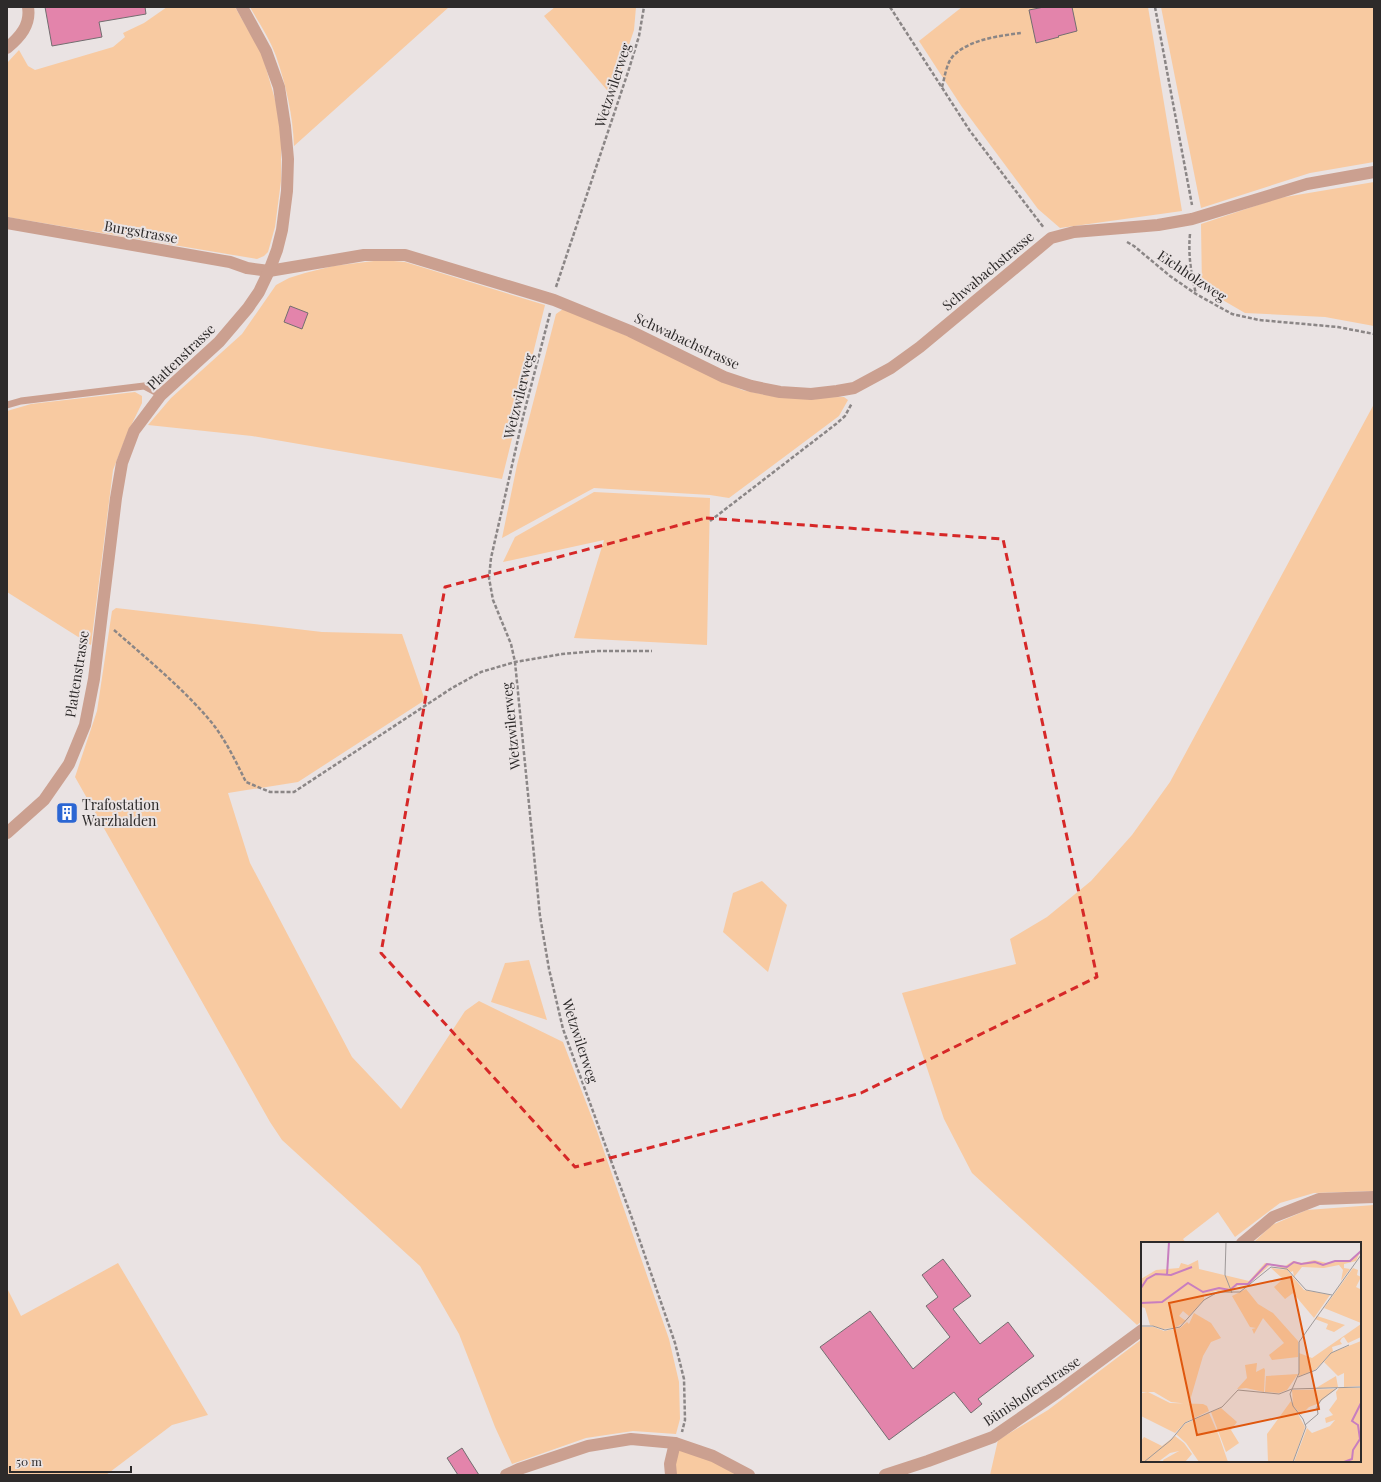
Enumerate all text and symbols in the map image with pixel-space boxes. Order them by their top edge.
street label: Wetzwilerweg [590,40,635,130]
street label: Burgstrasse [103,216,179,247]
street label: Schwabachstrasse [938,227,1037,315]
street label: Eichholzweg [1154,246,1231,306]
street label: Schwabachstrasse [632,308,743,373]
street label: Plattenstrasse [142,319,219,394]
street label: Wetzwilerweg [498,350,538,442]
street label: Plattenstrasse [60,629,93,719]
street label: Wetzwilerweg [496,681,525,772]
place label: Trafostation Warzhalden [81,795,160,830]
building icon: Trafostation Warzhalden [54,800,80,826]
street label: Wetzwilerweg [558,995,603,1086]
inset map [1141,1242,1361,1462]
street label: Bünishoferstrasse [979,1351,1084,1430]
scale bar [10,1448,131,1474]
text: 50 m [16,1453,42,1469]

